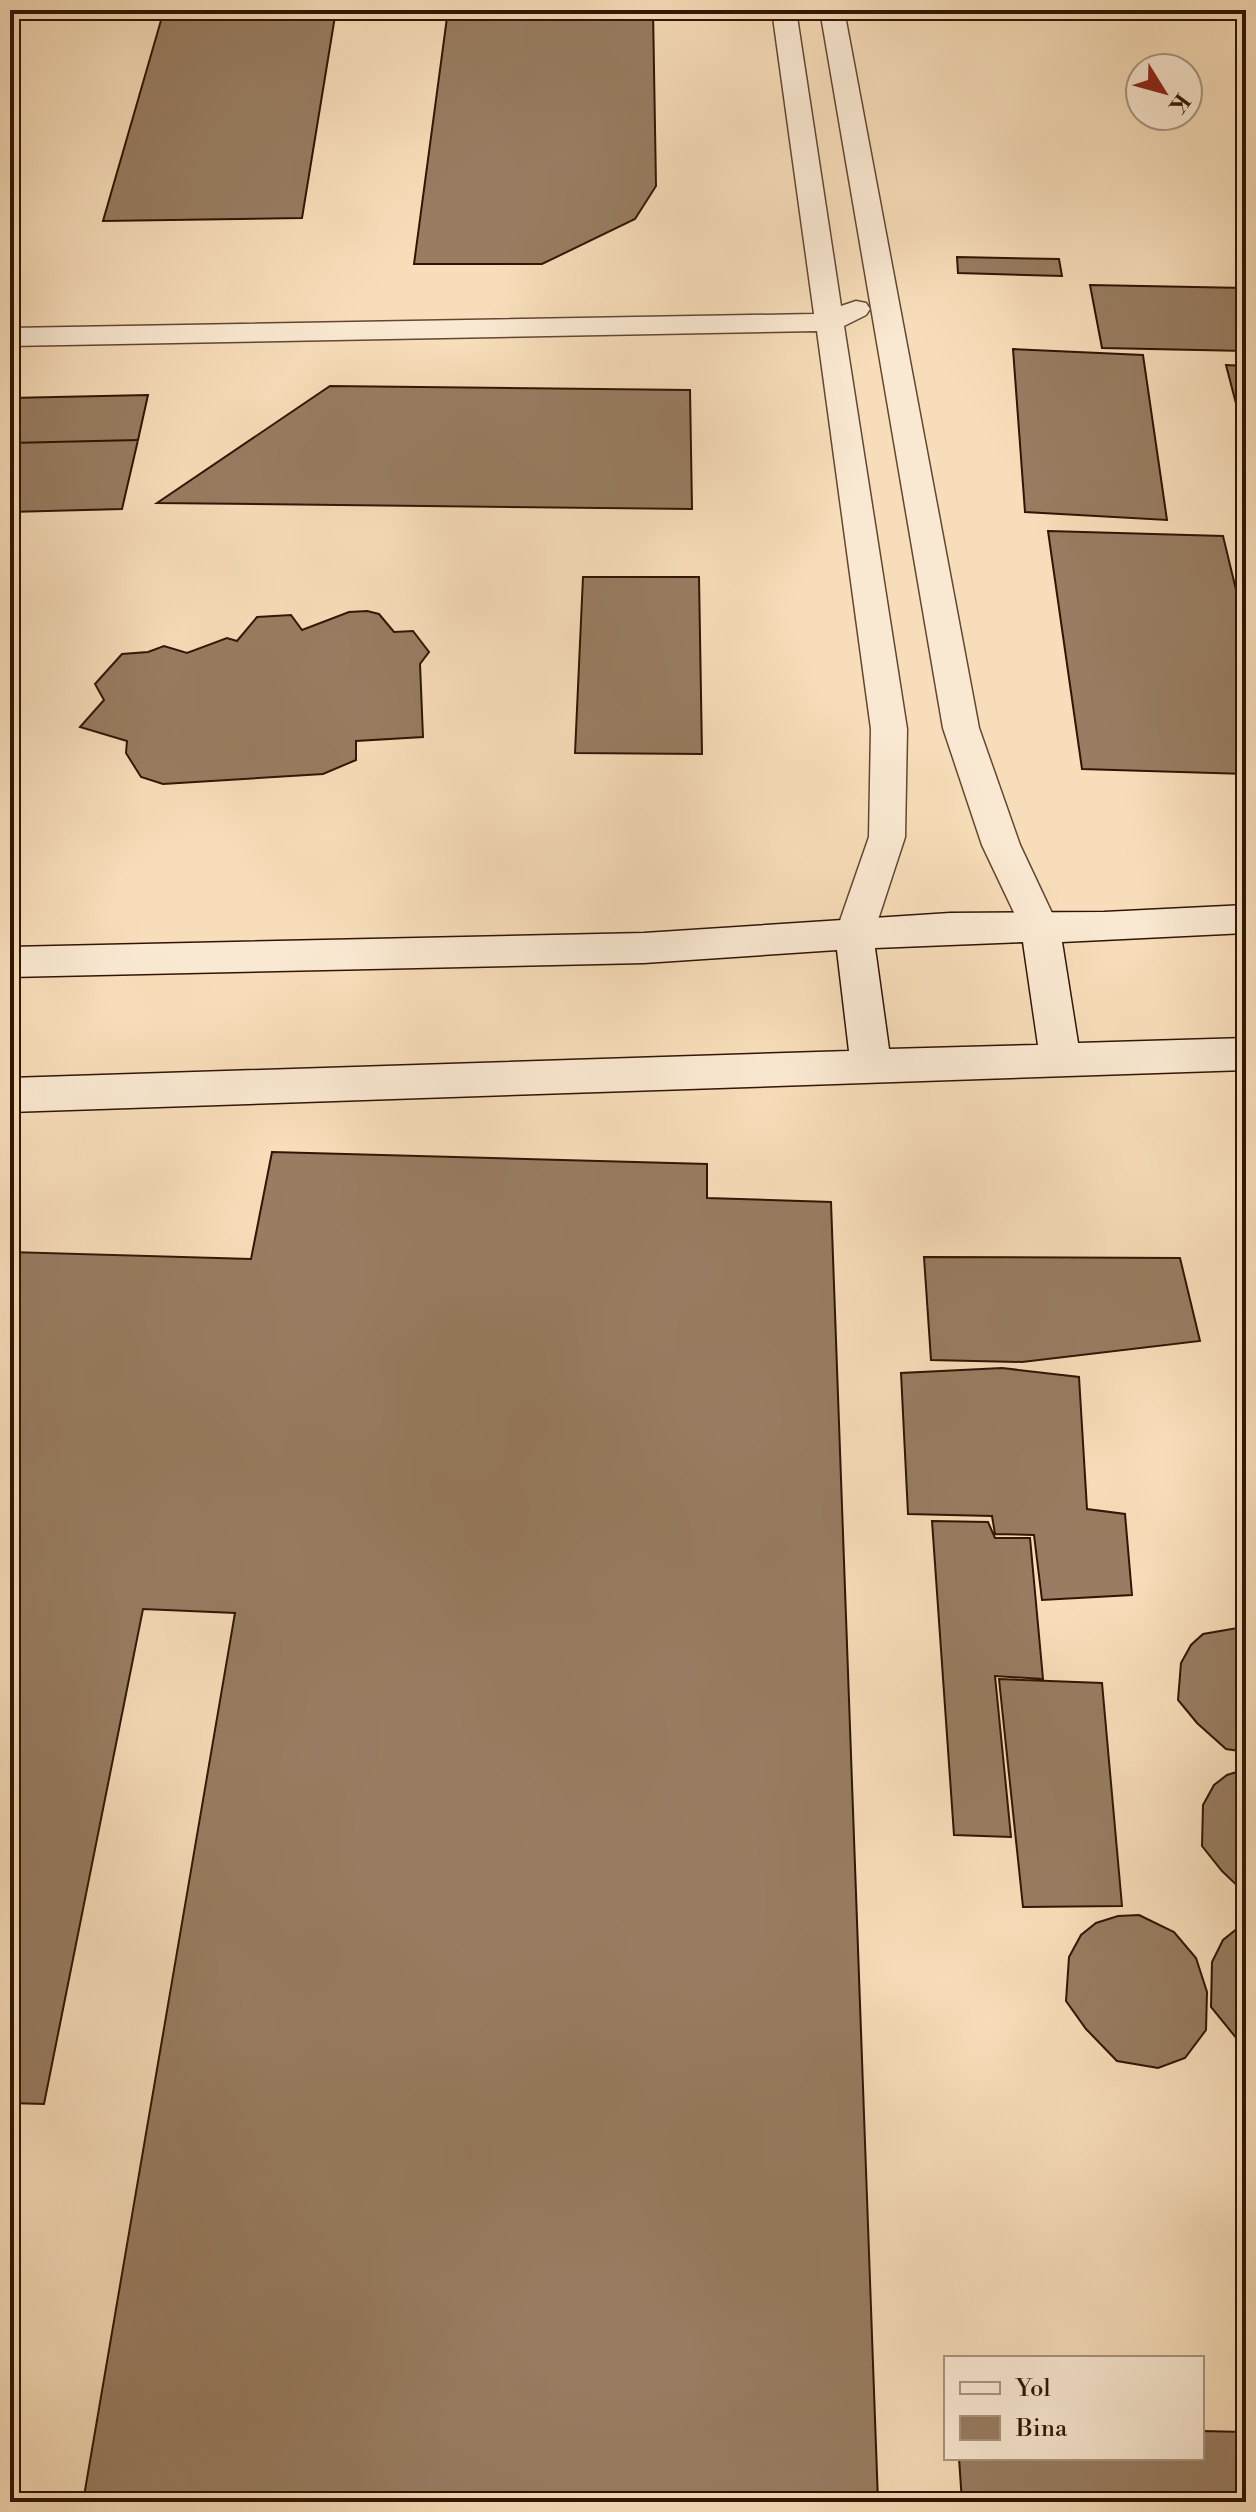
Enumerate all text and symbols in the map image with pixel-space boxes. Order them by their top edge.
north arrow [1124,52,1204,132]
text: K [1162,88,1195,119]
legend [944,2356,1204,2460]
text: Yol [1014,2374,1051,2404]
text: Bina [1015,2414,1068,2444]

